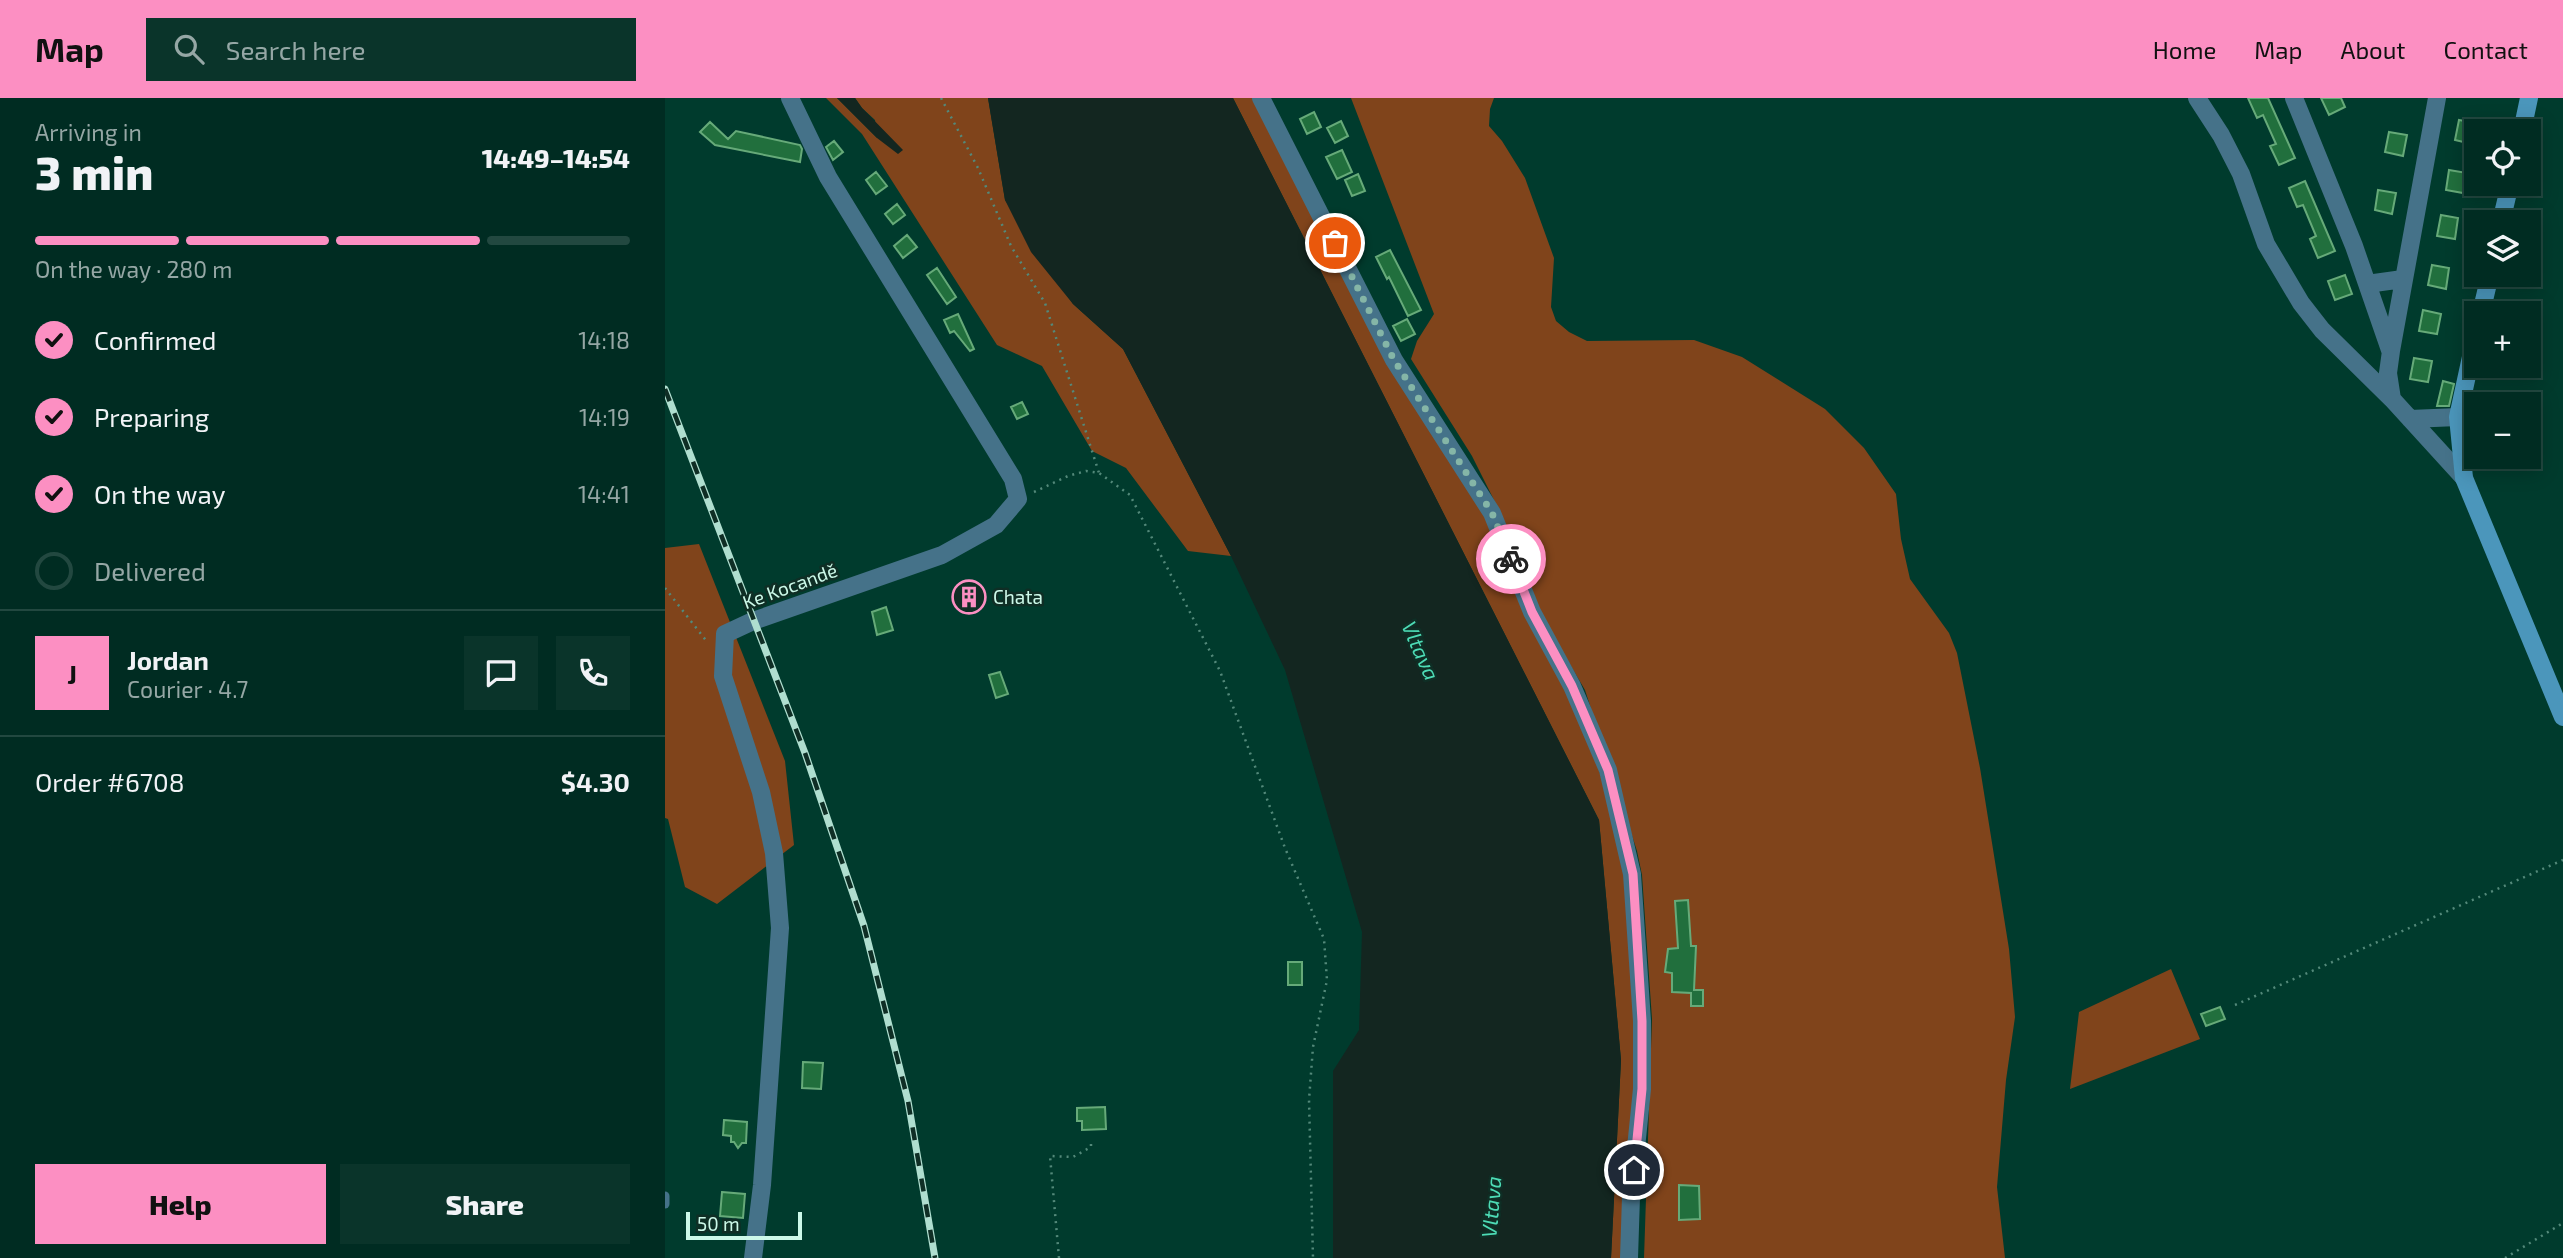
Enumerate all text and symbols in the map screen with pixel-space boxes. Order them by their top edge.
search box [146,18,636,81]
text: Map [35,29,104,69]
icon: search [170,30,208,68]
text: Search here [226,34,365,65]
text: Home [2153,35,2216,64]
text: Map [2254,35,2302,64]
text: About [2340,35,2406,64]
text: Contact [2444,35,2528,64]
text: Arriving in [35,118,142,146]
map controls [2464,119,2541,469]
button: locate [2464,119,2541,196]
text: 14:49–14:54 [482,142,630,173]
text: 3 min [35,144,153,199]
button: layers [2464,210,2541,287]
pin [1305,213,1365,273]
icon: bag [1316,224,1354,262]
text: On the way · 280 m [35,255,232,283]
button: + [2464,301,2541,378]
icon: check [35,321,73,359]
text: Confirmed [94,324,217,355]
text: 14:18 [578,326,630,354]
button: − [2464,392,2541,469]
icon: check [35,398,73,436]
text: Preparing [94,401,209,432]
text: 14:19 [579,403,630,431]
icon: check [35,475,73,513]
text: On the way [94,478,225,509]
text: 14:41 [578,480,630,508]
courier [1476,524,1546,594]
icon: bike [1492,540,1530,578]
text: Delivered [94,555,206,586]
street label: Ke Kocandě [739,558,840,613]
building icon: Chata [950,578,988,616]
place label: Chata [993,585,1043,608]
water label: Vltava [1397,617,1445,684]
button: chat [464,636,538,710]
button: phone [556,636,630,710]
text: Jordan [127,644,209,675]
text: J [67,658,77,689]
text: Courier · 4.7 [127,675,248,703]
text: Order #6708 [35,766,185,797]
text: $4.30 [561,766,630,797]
pin [1604,1140,1664,1200]
icon: home [1615,1151,1653,1189]
button: Help [35,1164,326,1244]
button: Share [340,1164,630,1244]
water label: Vltava [1475,1175,1506,1239]
scale bar [686,1209,801,1241]
text: 50 m [697,1212,740,1235]

